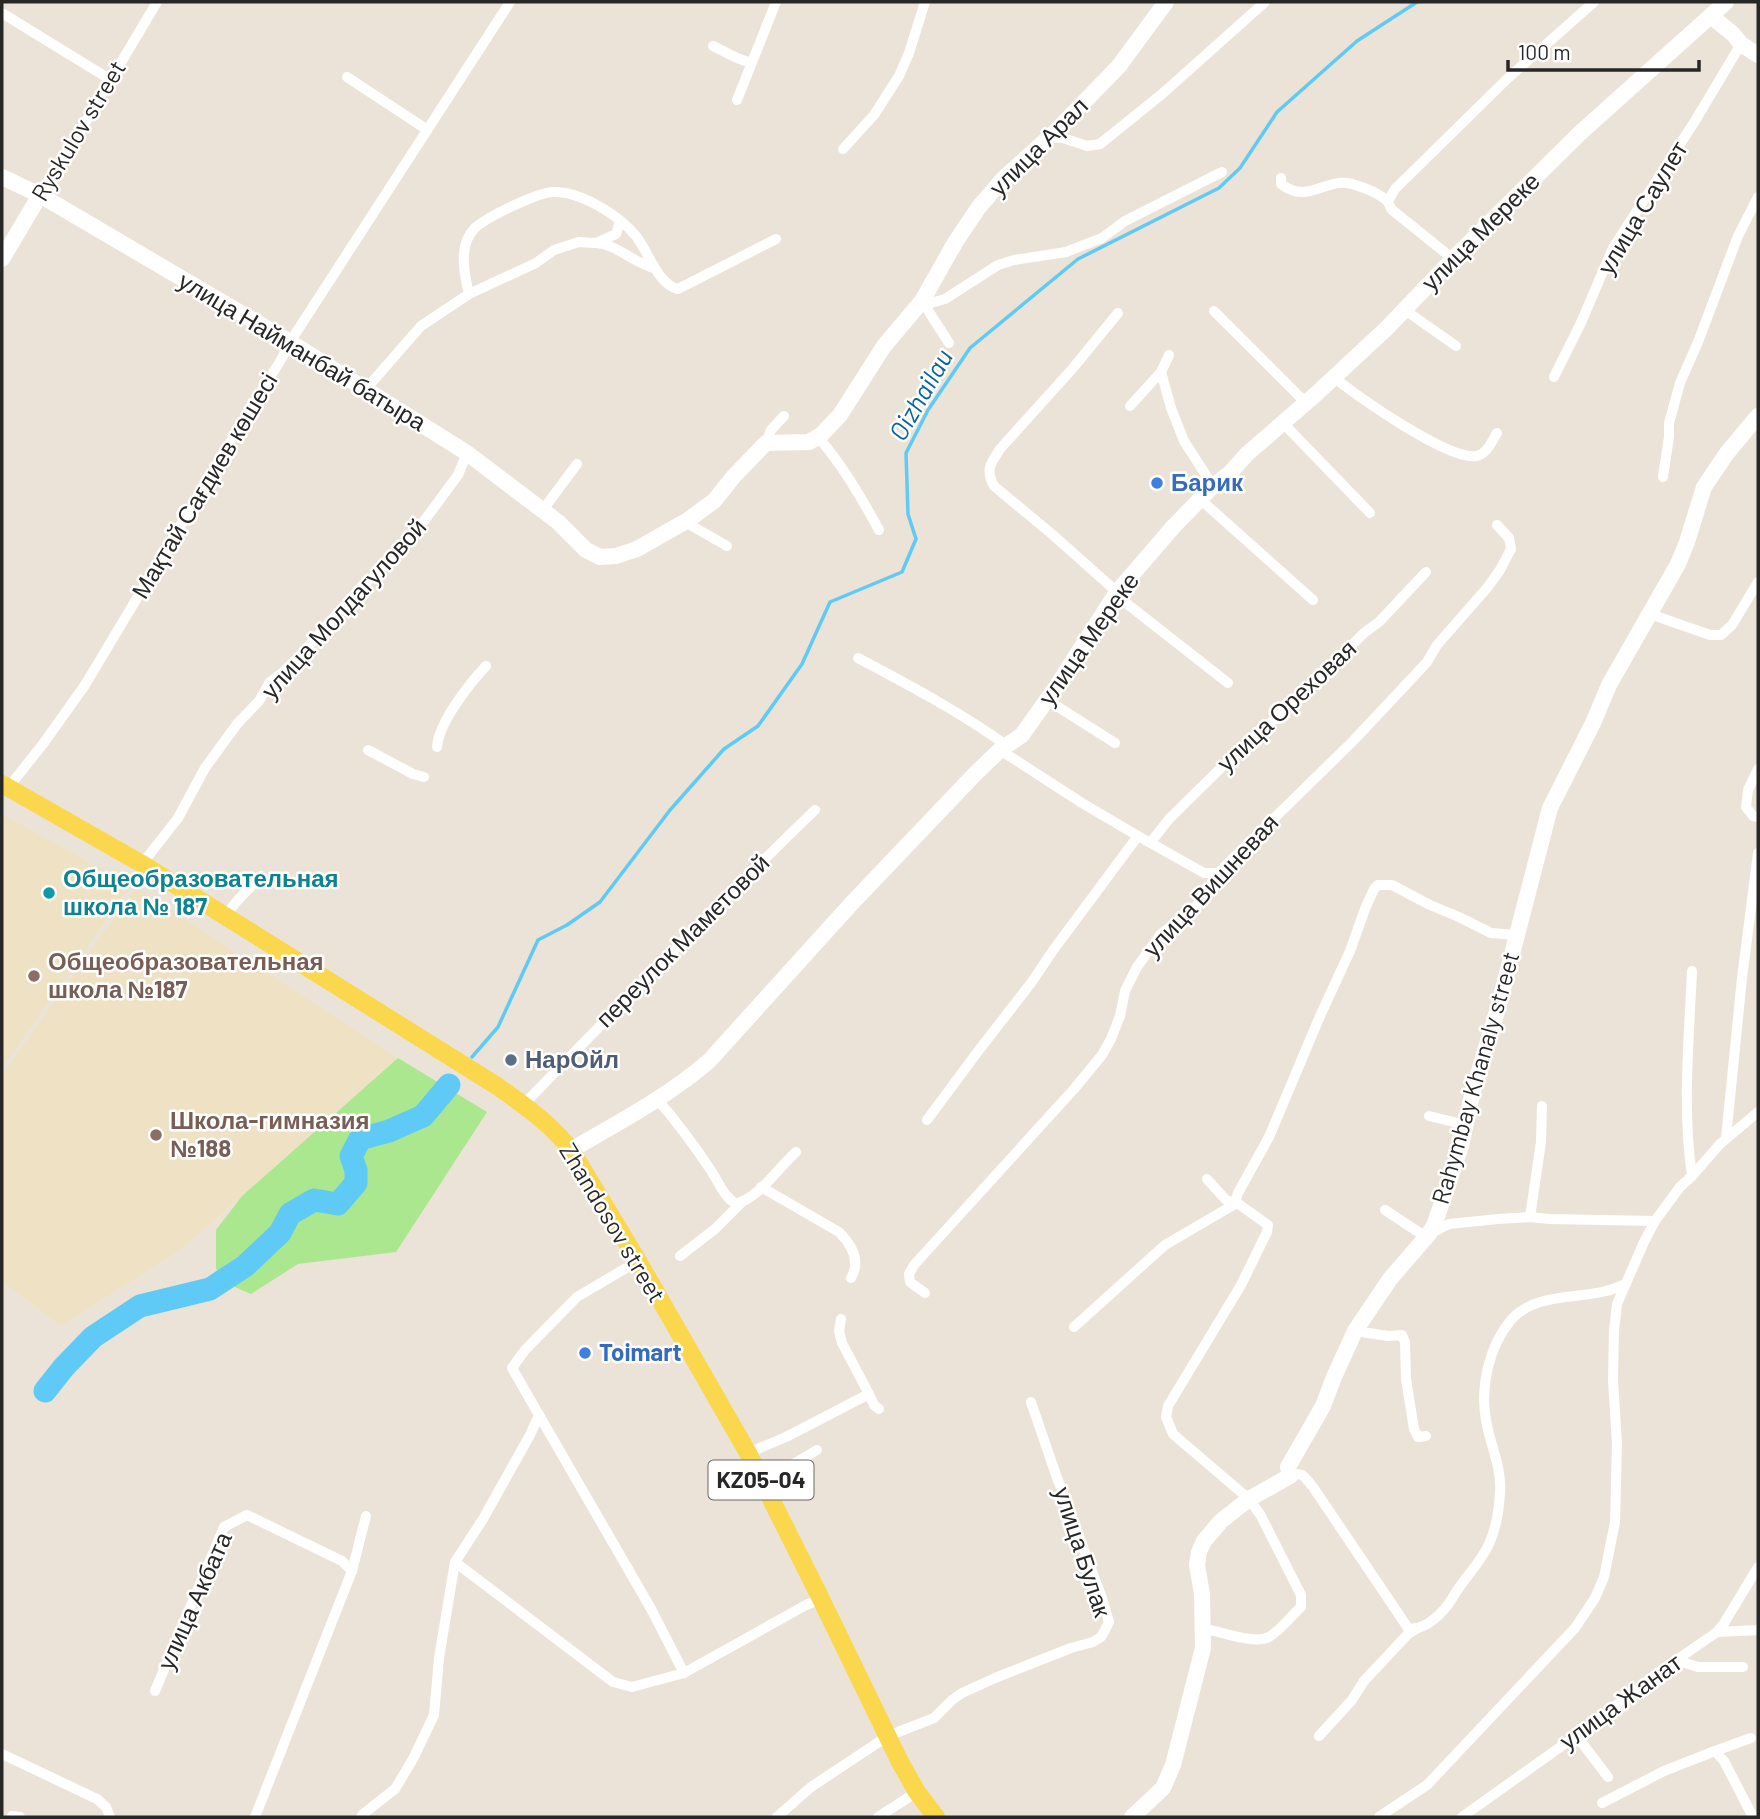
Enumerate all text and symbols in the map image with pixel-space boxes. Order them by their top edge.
scale bar [1508,28,1699,72]
text: 100 m [1518,39,1571,64]
street label: Ryskulov street [24,55,131,206]
street label: улица Арал [983,91,1093,201]
street label: улица Саулет [1591,135,1693,279]
street label: улица Мереке [1415,166,1545,296]
street label: улица Найманбай батыра [174,265,432,437]
water label: Oizhailau [881,343,958,445]
street label: Мақтай Сағдиев көшесі [125,367,283,603]
place label: Барик [1171,467,1244,496]
marker: Барик [1149,475,1165,491]
street label: улица Молдагуловой [254,512,431,704]
street label: улица Мереке [1031,566,1144,710]
street label: улица Ореховая [1210,633,1362,777]
street label: улица Вишневая [1136,807,1284,962]
street label: переулок Маметовой [589,847,775,1033]
place label: Общеобразовательная школа № 187 [63,863,339,920]
marker: Общеобразовательная школа № 187 [41,885,57,901]
place label: Общеобразовательная школа №187 [48,946,324,1003]
street label: Rahymbay Khanaly street [1425,948,1524,1207]
marker: Общеобразовательная школа №187 [26,968,42,984]
place label: НарОйл [525,1044,619,1073]
marker: НарОйл [503,1052,519,1068]
place label: Школа-гимназия №188 [170,1105,370,1162]
marker: Школа-гимназия №188 [148,1127,164,1143]
street label: Zhandosov street [554,1137,672,1307]
place label: Toimart [599,1337,682,1366]
marker: Toimart [577,1345,593,1361]
road number: KZ05-04 [708,1460,814,1499]
street label: улица Булак [1049,1483,1118,1621]
street label: улица Акбата [150,1526,237,1674]
street label: улица Жанат [1553,1647,1687,1755]

